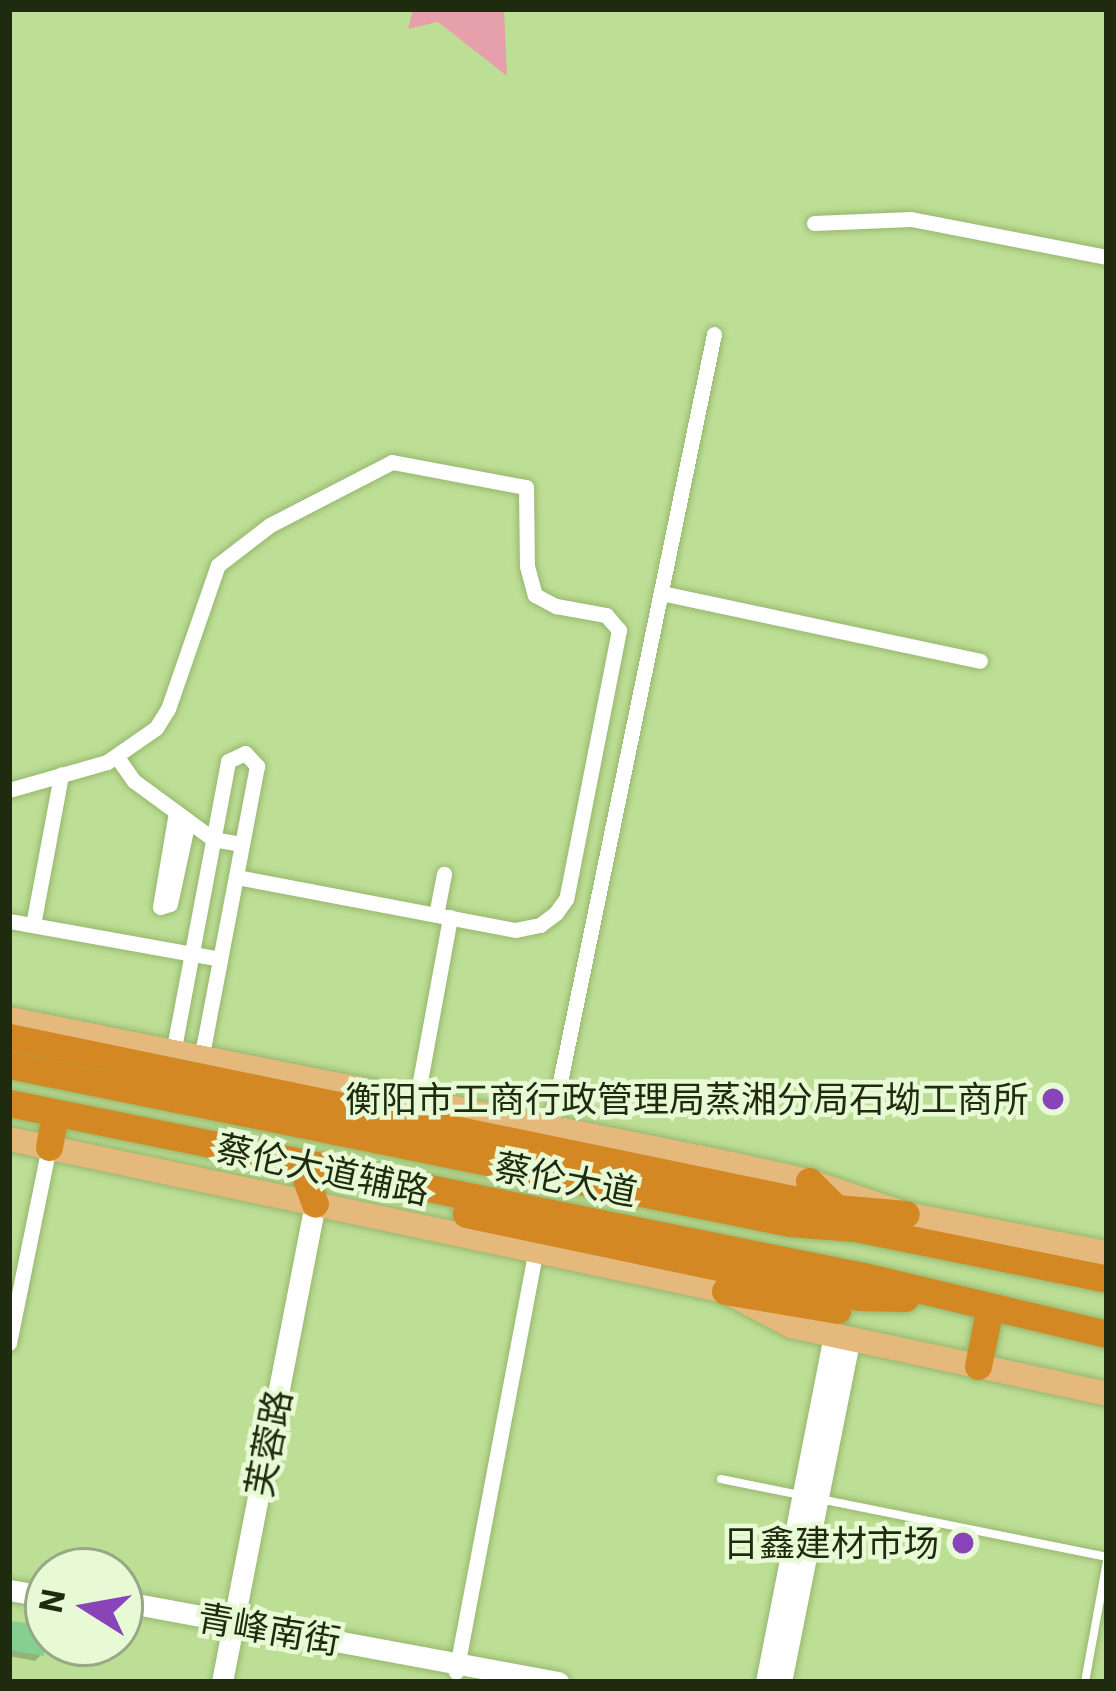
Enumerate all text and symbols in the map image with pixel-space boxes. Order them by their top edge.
place label: 衡阳市工商行政管理局蒸湘分局石坳工商所 [345,1077,1029,1121]
marker: 衡阳市工商行政管理局蒸湘分局石坳工商所 [1040,1086,1066,1112]
street label: 蔡伦大道辅路 [213,1125,433,1213]
street label: 蔡伦大道 [491,1144,641,1214]
street label: 芙蓉路 [236,1386,300,1500]
place label: 日鑫建材市场 [723,1521,939,1565]
marker: 日鑫建材市场 [950,1530,976,1556]
north arrow [24,1547,144,1667]
text: N [28,1585,75,1616]
street label: 青峰南街 [194,1595,344,1663]

